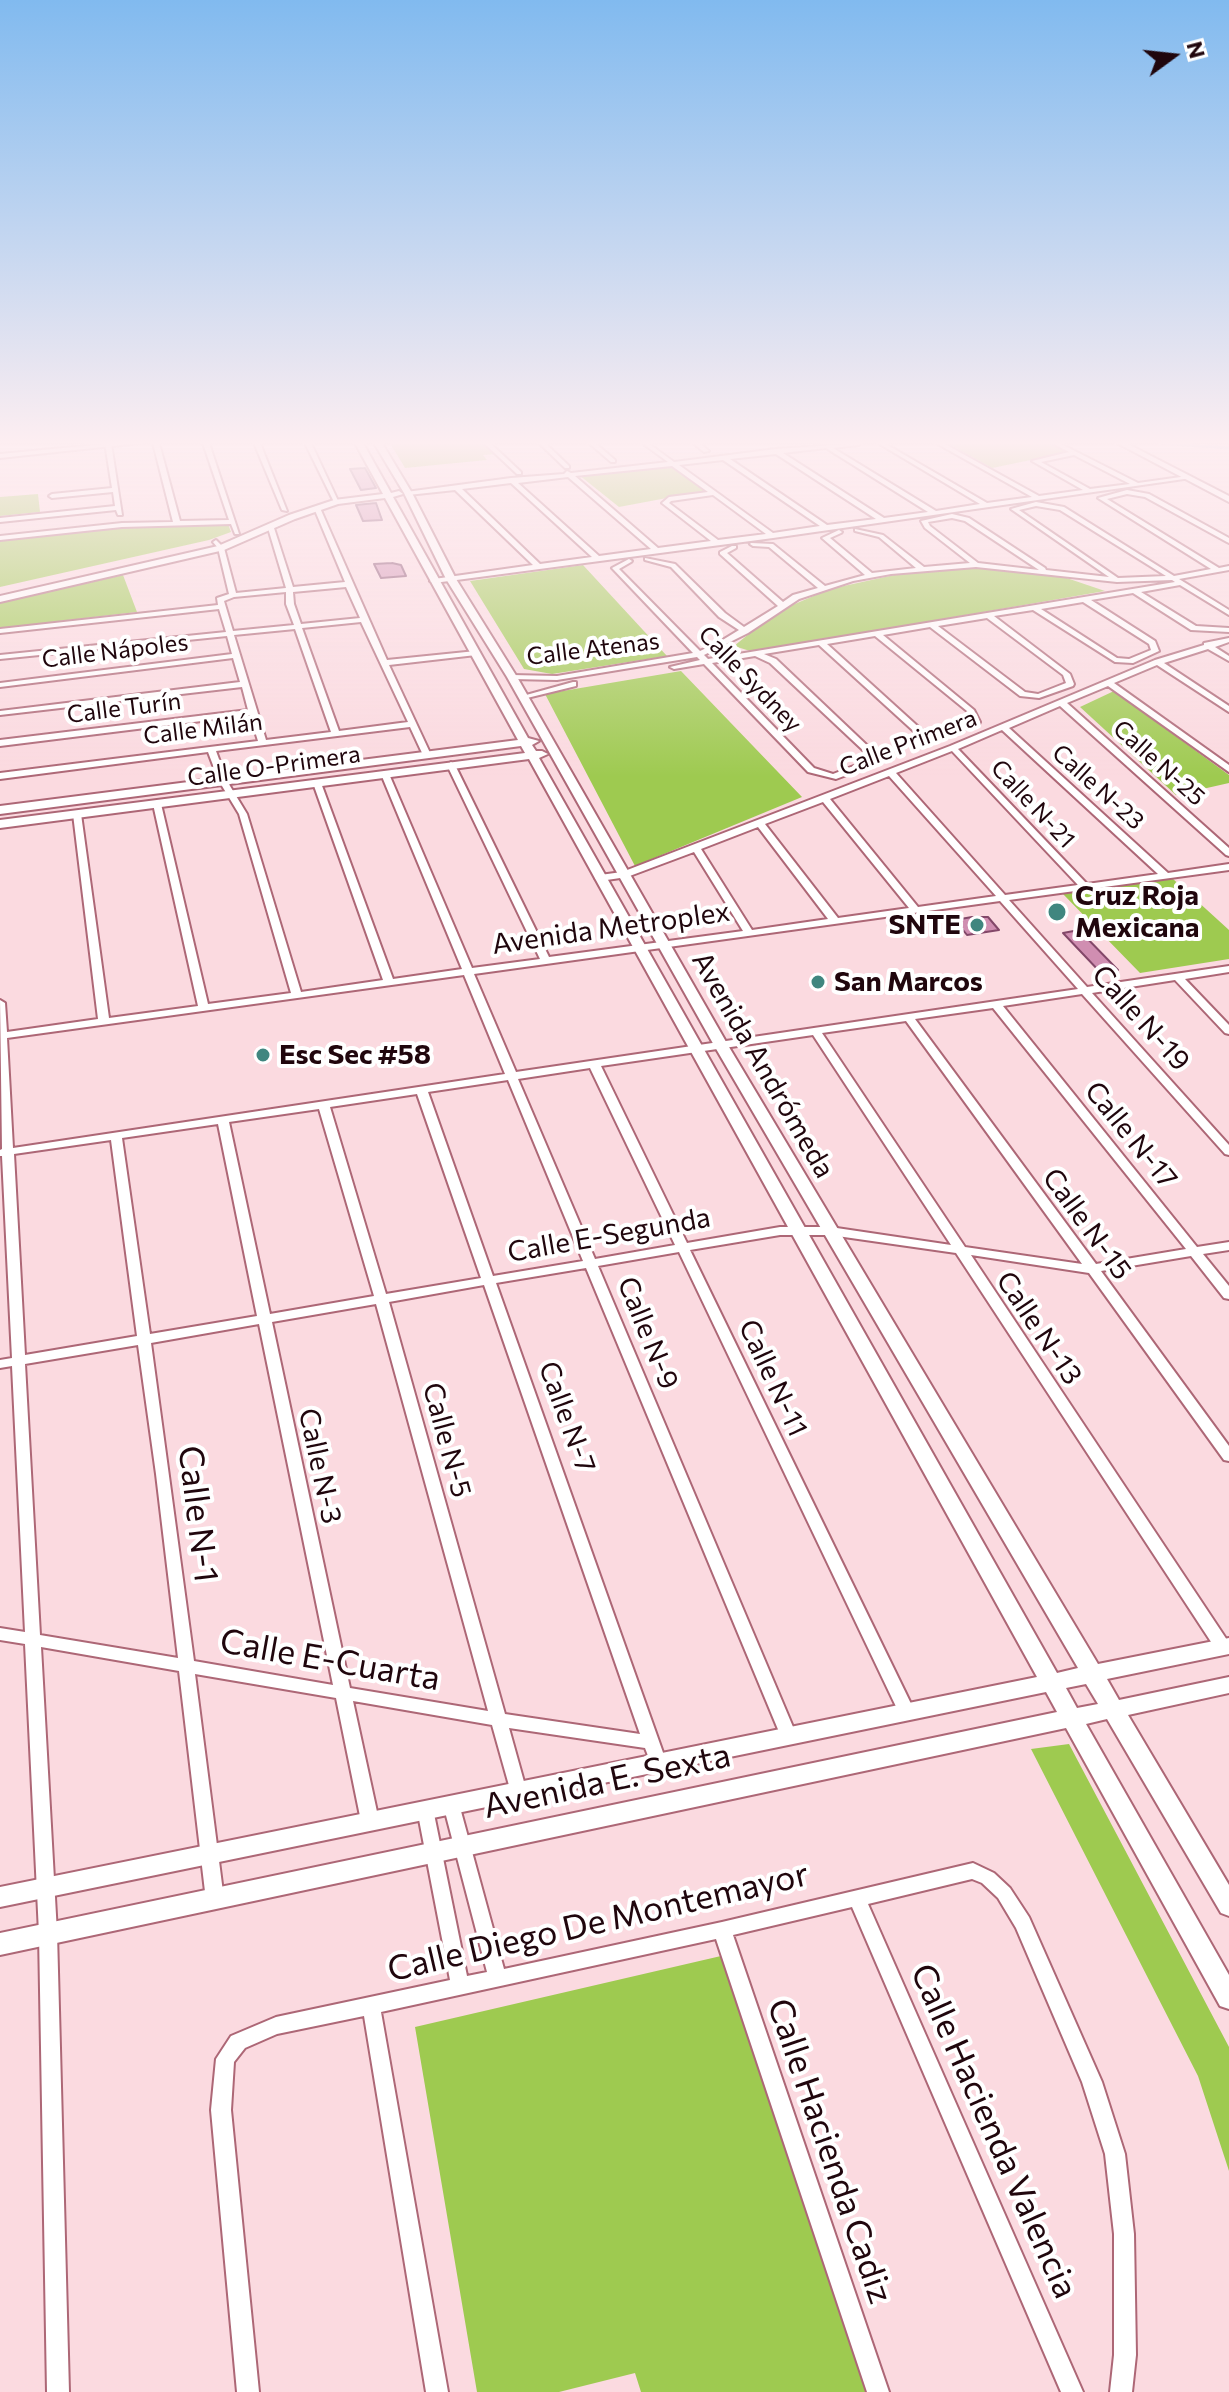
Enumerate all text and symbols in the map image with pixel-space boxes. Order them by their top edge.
north arrow [1133,16,1213,96]
text: N [1181,38,1212,61]
street label: Calle Sydney [692,620,808,738]
street label: Calle Atenas [525,627,661,671]
street label: Calle Nápoles [40,628,190,674]
street label: Calle Turín [65,687,183,729]
street label: Calle Primera [835,704,981,782]
street label: Calle Milán [142,707,264,751]
street label: Calle N-25 [1107,714,1211,812]
street label: Calle N-23 [1046,738,1150,836]
street label: Calle O-Primera [186,740,362,792]
street label: Calle N-21 [985,754,1081,854]
place label: Cruz Roja Mexicana [1075,879,1200,945]
street label: Avenida Metroplex [490,895,732,961]
marker: Cruz Roja Mexicana [1046,901,1068,923]
place label: SNTE [888,908,961,942]
marker: SNTE [968,916,986,934]
street label: Avenida Andrómeda [685,946,841,1184]
street label: Calle N-19 [1085,958,1197,1078]
place label: San Marcos [834,965,983,999]
marker: San Marcos [809,973,827,991]
place label: Esc Sec #58 [279,1038,431,1072]
marker: Esc Sec #58 [254,1046,272,1064]
street label: Calle N-17 [1078,1075,1184,1195]
street label: Calle N-15 [1035,1162,1139,1286]
street label: Calle E-Segunda [505,1201,713,1269]
street label: Calle N-13 [989,1265,1089,1391]
street label: Calle N-9 [610,1272,686,1394]
street label: Calle N-11 [731,1314,815,1442]
street label: Calle N-7 [531,1357,603,1477]
street label: Calle N-5 [416,1379,478,1501]
street label: Calle N-3 [291,1405,349,1527]
street label: Calle N-1 [169,1443,227,1585]
street label: Calle E-Cuarta [217,1621,443,1699]
street label: Avenida E. Sexta [480,1735,734,1827]
street label: Calle Diego De Montemayor [384,1854,812,1990]
street label: Calle Hacienda Valencia [902,1958,1086,2304]
street label: Calle Hacienda Cadiz [759,1993,901,2309]

